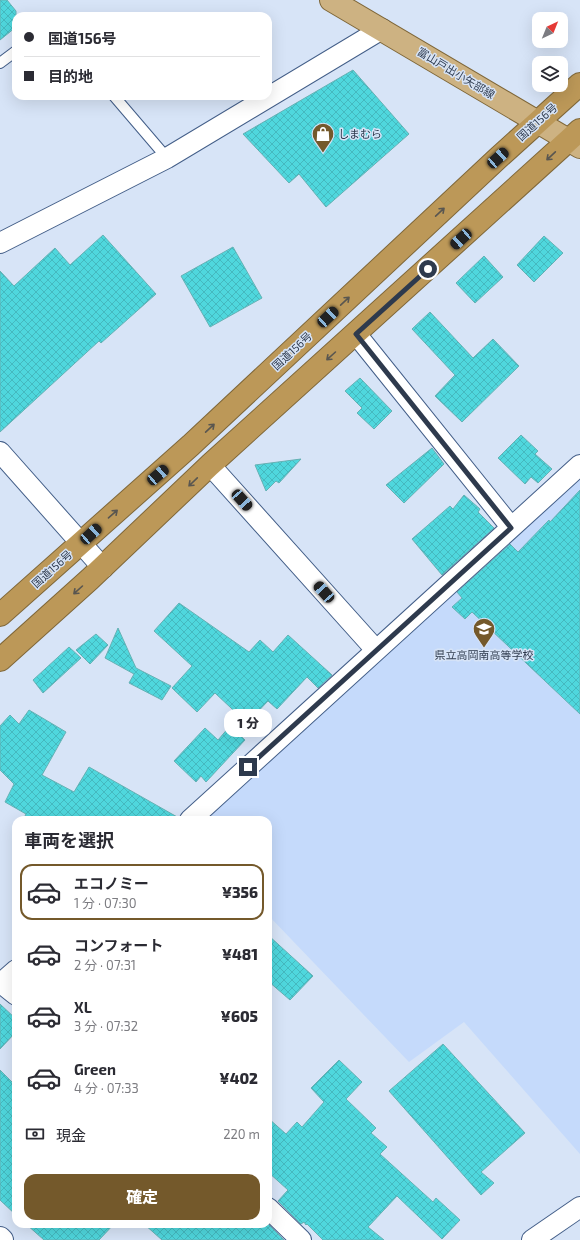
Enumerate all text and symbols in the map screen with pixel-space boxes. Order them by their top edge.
north arrow [532,12,568,48]
map controls [532,12,568,92]
text: 国道156号 [48,29,117,47]
street label: 富山戸出小矢部線 [415,44,497,101]
button: layers [532,56,568,92]
text: 目的地 [48,67,93,85]
street label: 国道156号 [514,100,559,143]
shop icon: しまむら [310,121,336,154]
place label: しまむら [338,127,382,140]
car [485,146,511,170]
one-way arrow [546,152,557,161]
one-way arrow [435,207,445,217]
car [448,227,474,251]
route start [419,260,437,278]
one-way arrow [340,296,351,305]
car [315,304,341,330]
street label: 国道156号 [269,329,314,372]
one-way arrow [325,352,336,361]
one-way arrow [205,423,215,433]
car [145,463,171,487]
one-way arrow [188,477,198,486]
car [230,487,254,513]
one-way arrow [107,510,118,519]
car [78,522,104,546]
street label: 国道156号 [29,547,74,590]
car [312,579,336,605]
one-way arrow [73,586,83,595]
school or university icon: 県立高岡南高等学校 [471,616,497,649]
place label: 県立高岡南高等学校 [435,648,534,661]
callout: 1 分 [224,709,272,737]
text: 1 分 [237,715,259,731]
route end [239,758,257,776]
text: 車両を選択 [24,829,114,851]
icon: car [26,874,62,910]
text: エコノミー [74,874,149,892]
text: ¥356 [222,883,258,901]
text: 1 分 · 07:30 [74,895,137,911]
icon: car [26,936,62,972]
text: コンフォート [74,936,164,954]
text: ¥481 [222,945,258,963]
text: 2 分 · 07:31 [74,957,136,973]
icon: car [26,998,62,1034]
text: XL [74,998,92,1016]
text: ¥605 [221,1007,258,1025]
text: 3 分 · 07:32 [74,1018,138,1034]
icon: car [26,1060,62,1096]
text: Green [74,1060,116,1078]
text: ¥402 [219,1069,258,1087]
text: 4 分 · 07:33 [74,1080,139,1096]
icon: cash [24,1123,46,1145]
text: 現金 [56,1126,86,1144]
text: 220 m [223,1126,260,1142]
button: 確定 [24,1174,260,1220]

